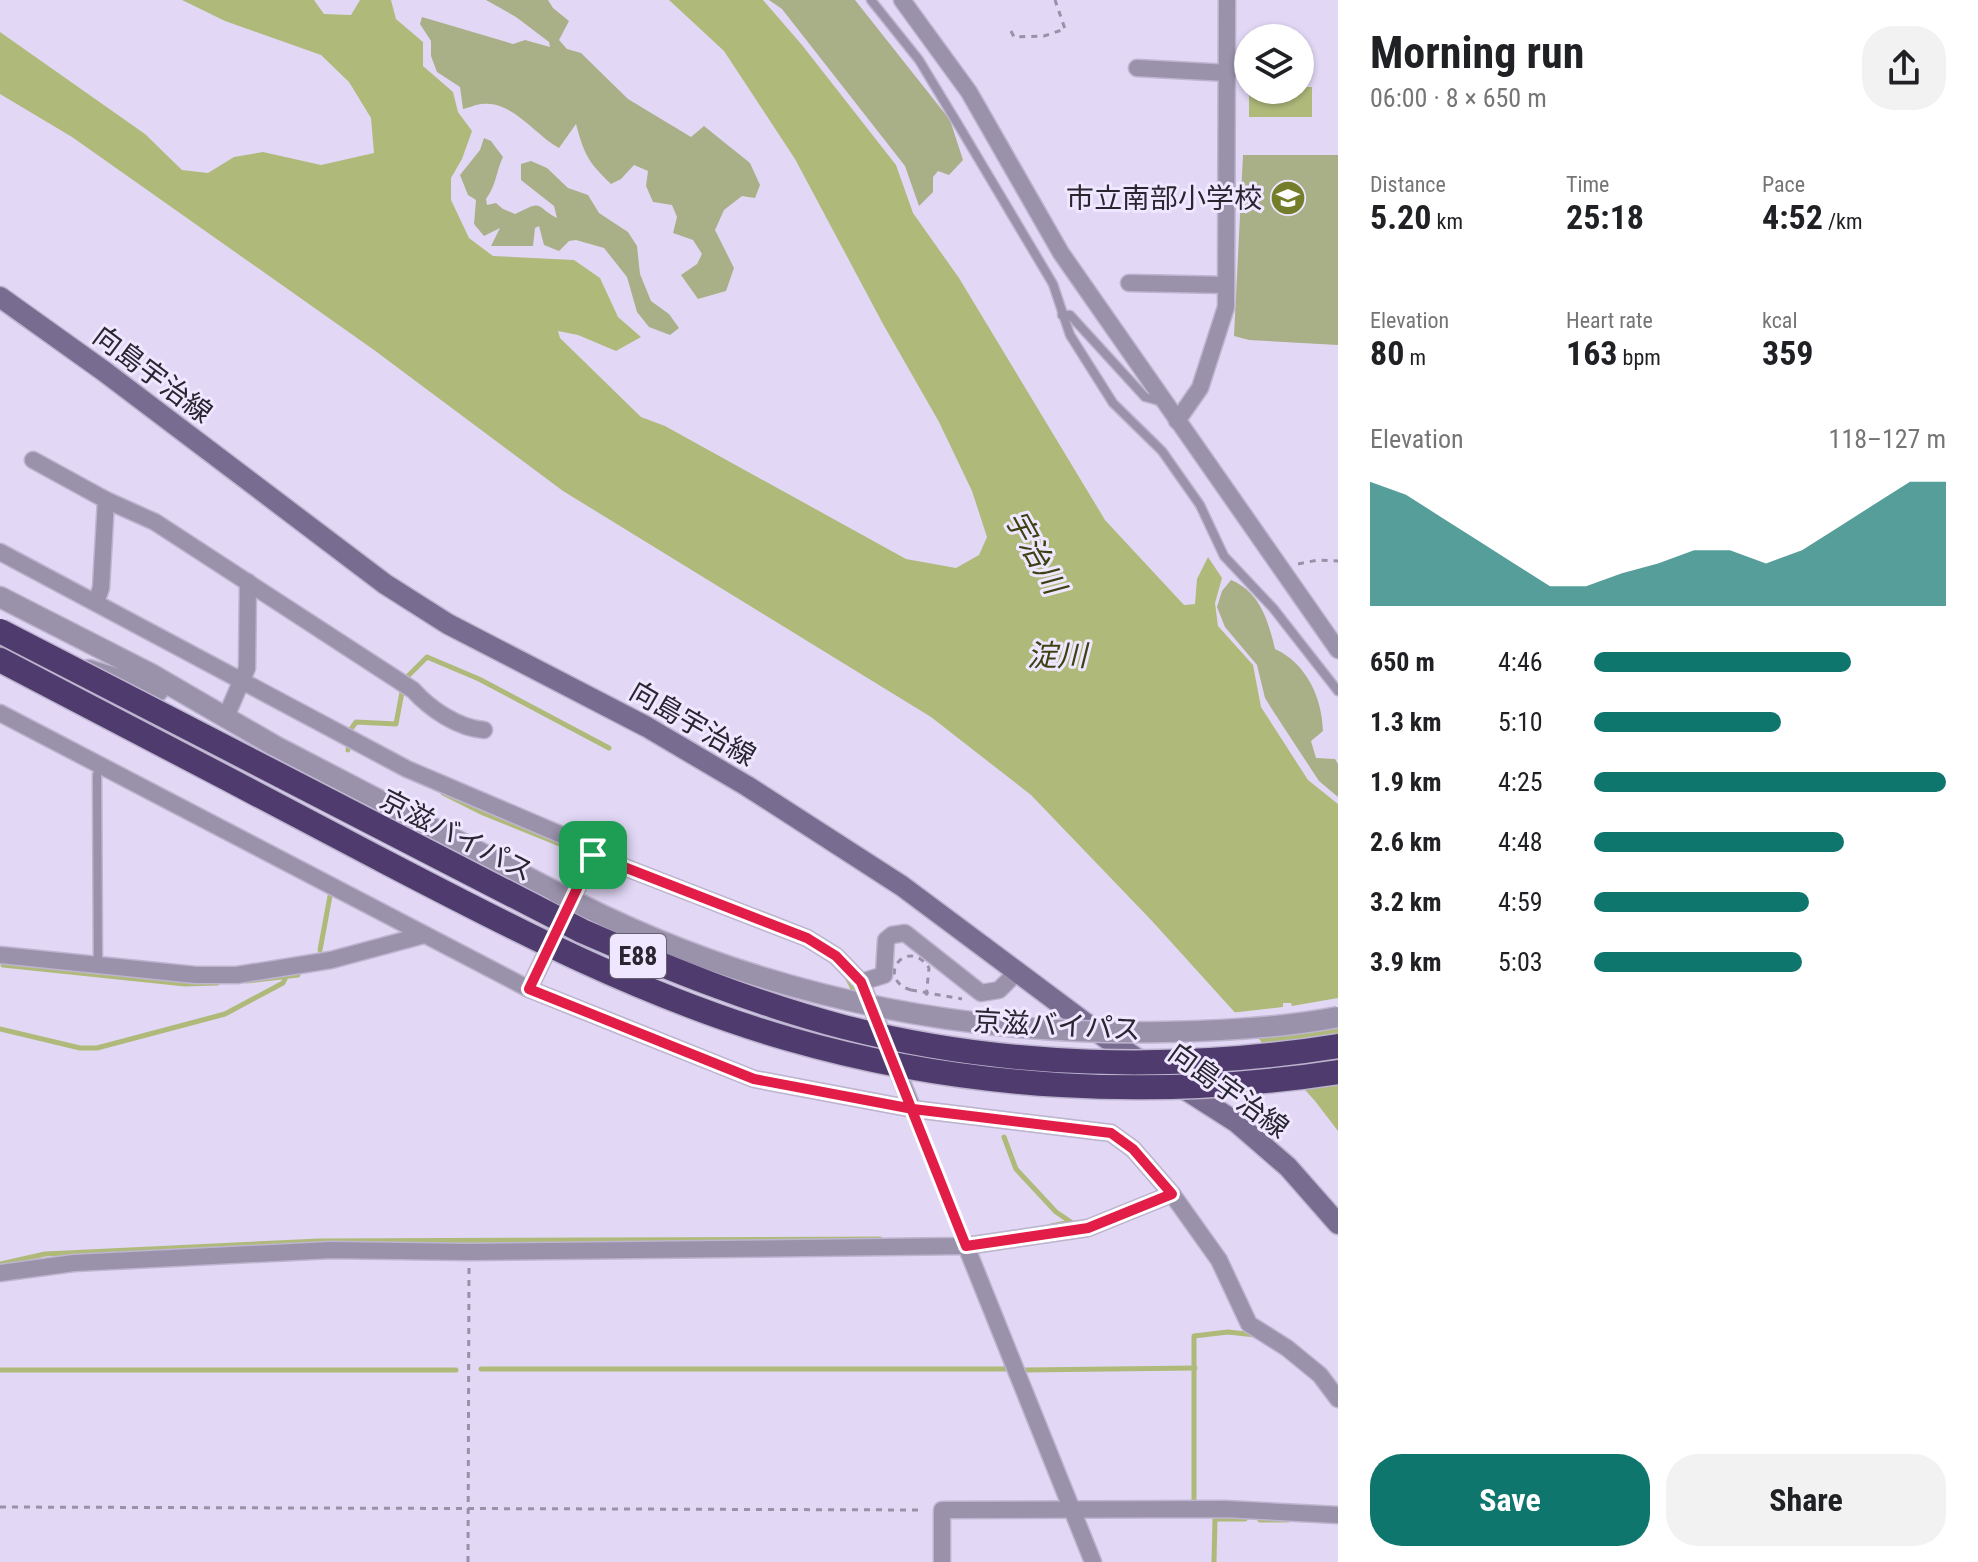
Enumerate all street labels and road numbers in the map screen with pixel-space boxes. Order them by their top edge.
street label: 向島宇治線 [87,319,219,430]
street label: 向島宇治線 [624,674,762,773]
street label: 京滋バイパス [375,783,539,888]
road number: E88 [610,934,666,978]
street label: 京滋バイパス [972,1005,1141,1046]
street label: 向島宇治線 [1162,1036,1295,1145]

